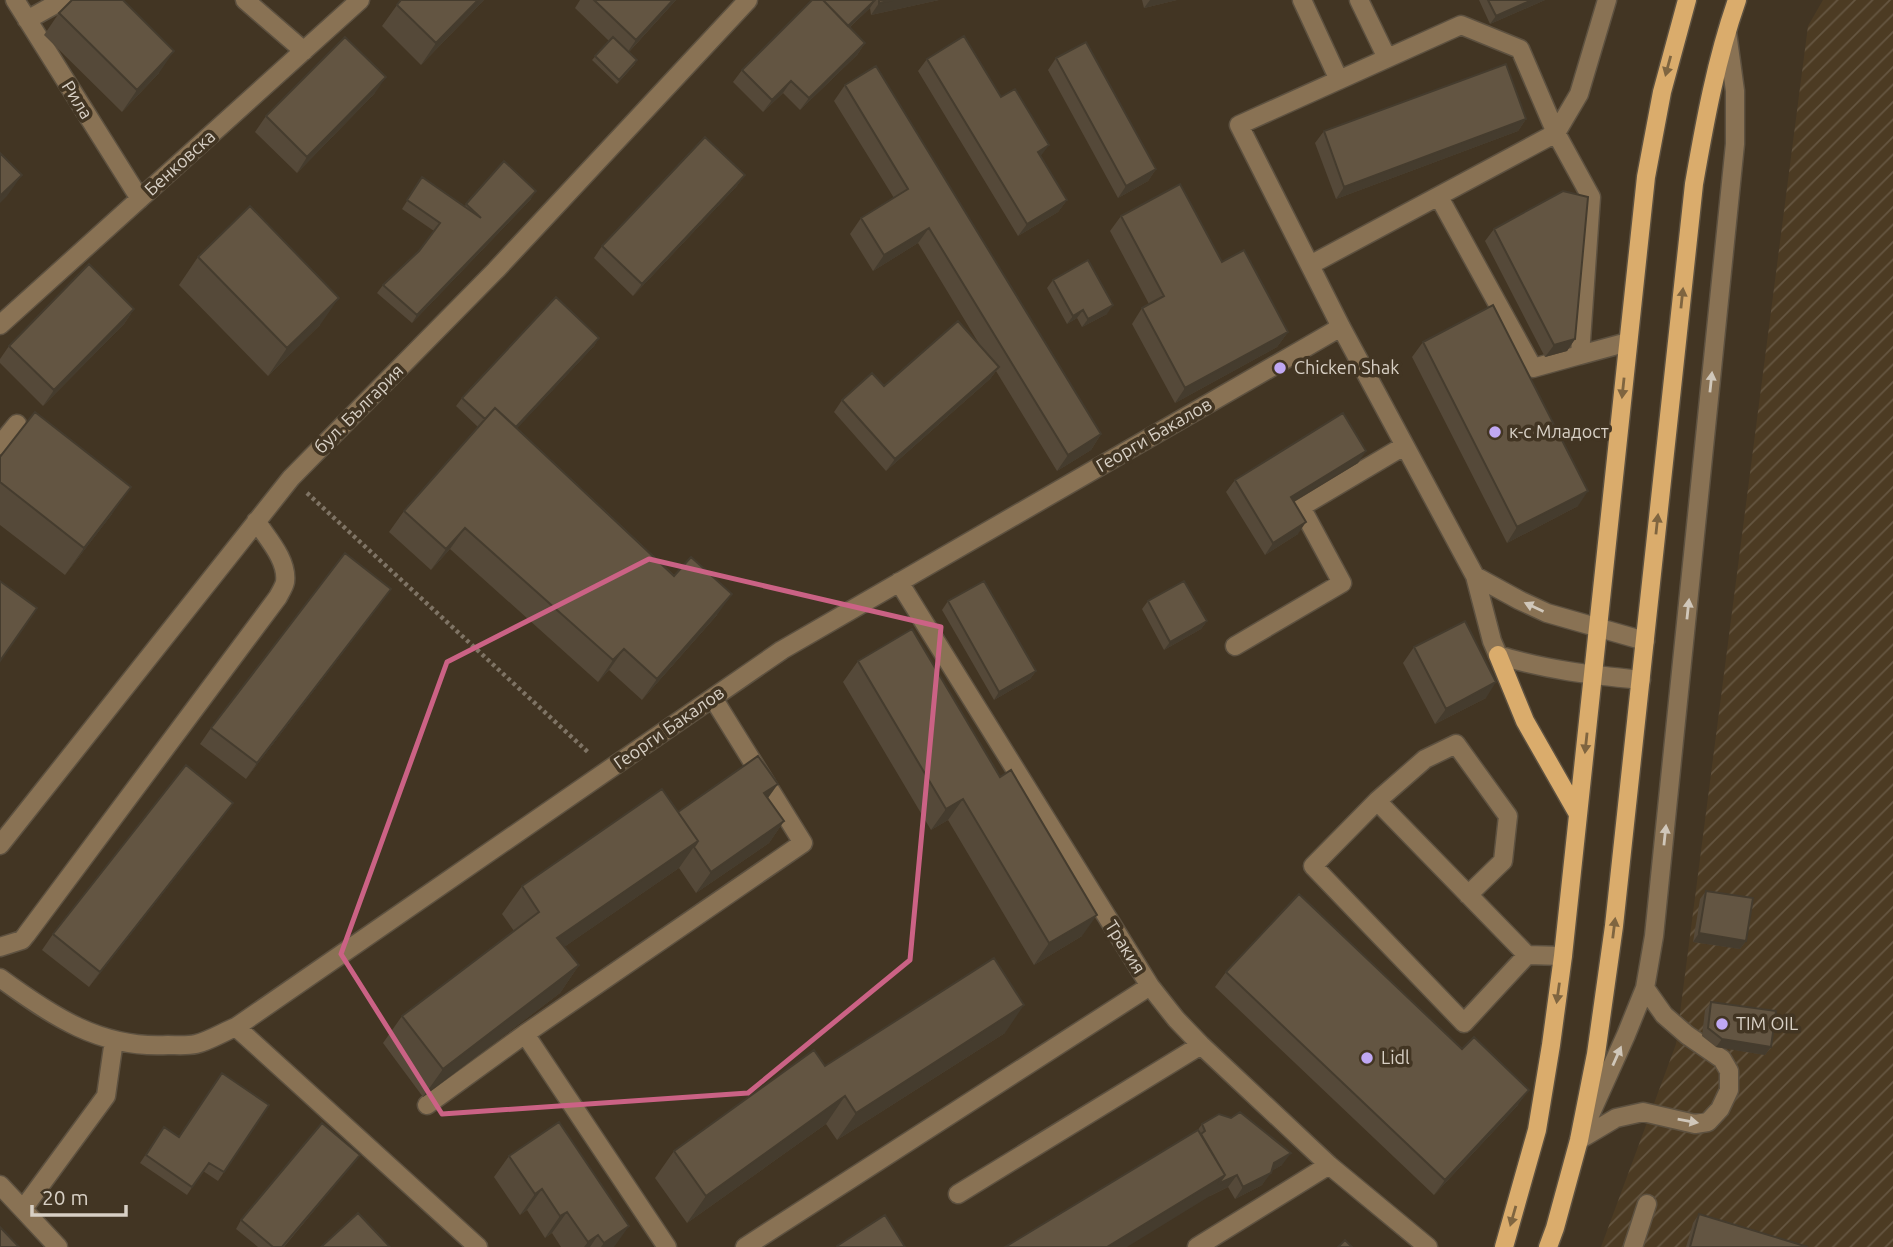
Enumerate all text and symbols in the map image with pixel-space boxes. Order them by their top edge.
one-way arrow [1662,55,1673,77]
street label: Рила [58,77,97,122]
street label: Бенковска [140,125,219,199]
one-way arrow [1676,287,1687,309]
place label: Chicken Shak [1294,357,1399,377]
street label: бул. България [310,360,407,457]
marker: Chicken Shak [1272,360,1288,376]
one-way arrow [1705,371,1716,393]
one-way arrow [1617,377,1628,399]
street label: Георги Бакалов [1092,393,1215,475]
place label: к-с Младост [1509,421,1609,441]
marker: к-с Младост [1487,424,1503,440]
one-way arrow [1652,513,1663,535]
one-way arrow [1682,597,1693,619]
one-way arrow [1524,601,1544,613]
street label: Георги Бакалов [609,682,727,773]
one-way arrow [1580,732,1591,754]
one-way arrow [1659,824,1670,846]
street label: Тракия [1102,916,1150,977]
one-way arrow [1608,917,1619,939]
one-way arrow [1553,983,1564,1005]
place label: TIM OIL [1736,1013,1798,1033]
marker: TIM OIL [1714,1016,1730,1032]
one-way arrow [1612,1045,1623,1066]
place label: Lidl [1381,1047,1410,1067]
marker: Lidl [1359,1050,1375,1066]
one-way arrow [1677,1116,1699,1127]
scale bar [32,1174,126,1218]
text: 20 m [42,1185,89,1209]
one-way arrow [1508,1206,1518,1227]

